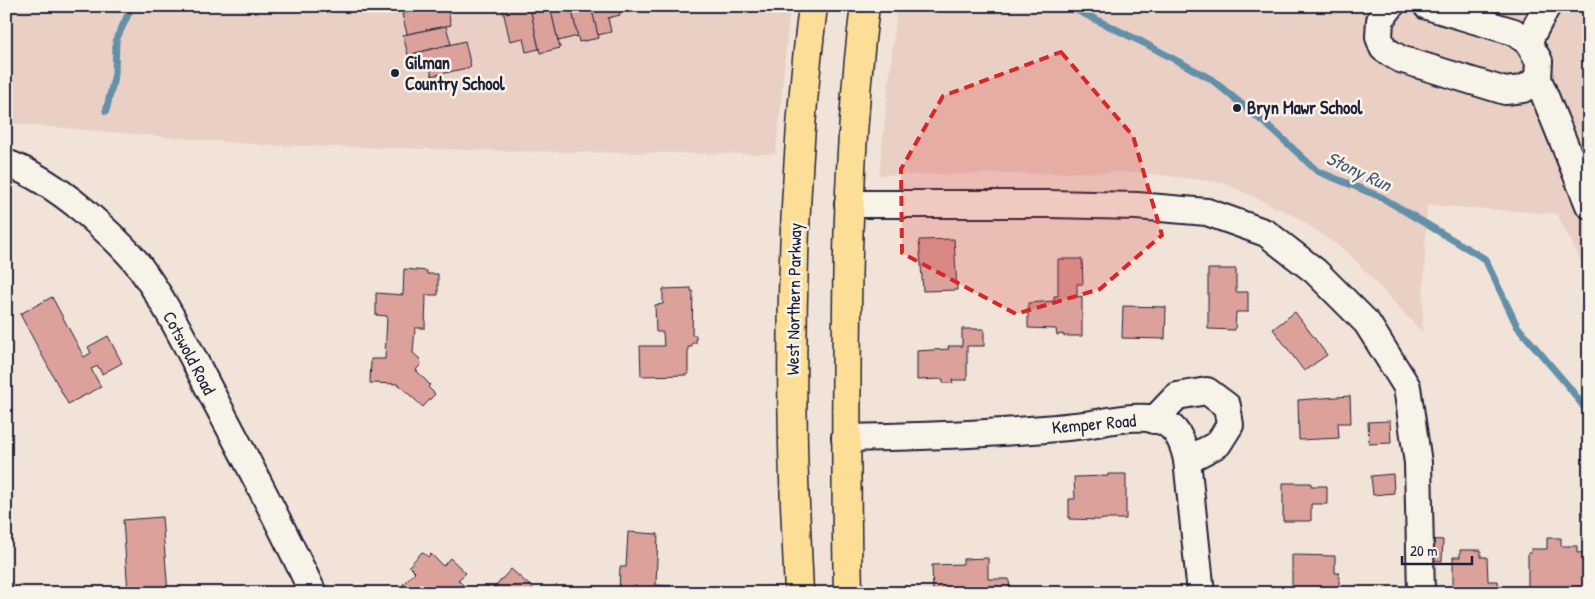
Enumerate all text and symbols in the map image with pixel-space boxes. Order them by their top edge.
place label: Gilman Country School [405,50,506,97]
marker: Gilman Country School [389,67,401,79]
place label: Bryn Mawr School [1247,95,1363,121]
marker: Bryn Mawr School [1231,102,1243,114]
water label: Stony Run [1322,145,1397,198]
street label: West Northern Parkway [780,222,807,375]
street label: Cotswold Road [157,307,222,399]
street label: Kemper Road [1051,407,1137,440]
scale bar [1402,534,1472,566]
text: 20 m [1410,540,1437,561]

